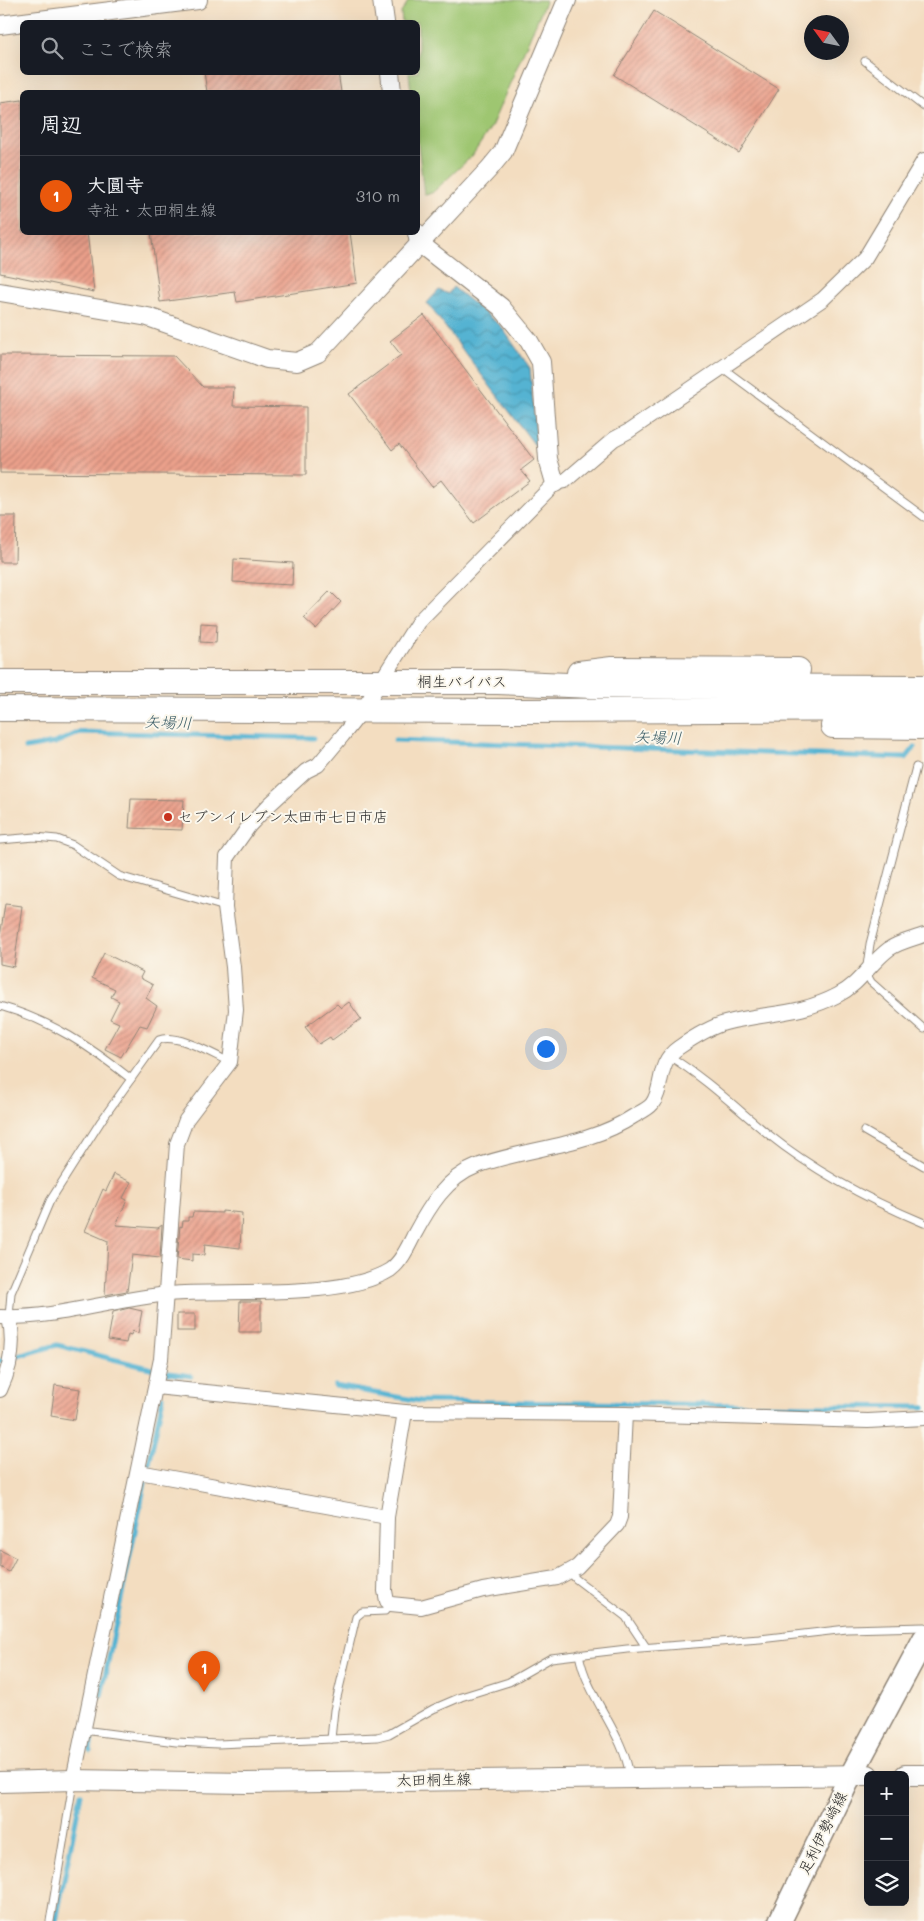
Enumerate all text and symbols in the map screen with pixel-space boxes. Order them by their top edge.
north arrow [804,15,849,60]
search box [20,20,420,75]
icon: search [38,34,66,62]
text: ここで検索 [78,36,173,61]
text: 周辺 [40,110,82,137]
text: 大圓寺 [87,172,144,197]
text: 1 [52,185,60,206]
text: 310 m [356,185,400,206]
text: 寺社 · 太田桐生線 [87,199,216,220]
street label: 桐生バイパス [417,671,507,691]
water label: 矢場川 [144,710,192,733]
water label: 矢場川 [634,725,682,748]
place label: セブンイレブン太田市七日市店 [178,806,388,826]
marker: セブンイレブン太田市七日市店 [162,811,174,823]
your location [533,1036,559,1062]
pin: 1 [188,1651,220,1692]
street label: 太田桐生線 [396,1768,472,1790]
map controls [864,1771,909,1906]
button: + [864,1771,909,1816]
street label: 足利伊勢崎線 [793,1788,851,1877]
button: − [864,1816,909,1861]
button: layers [864,1861,909,1906]

